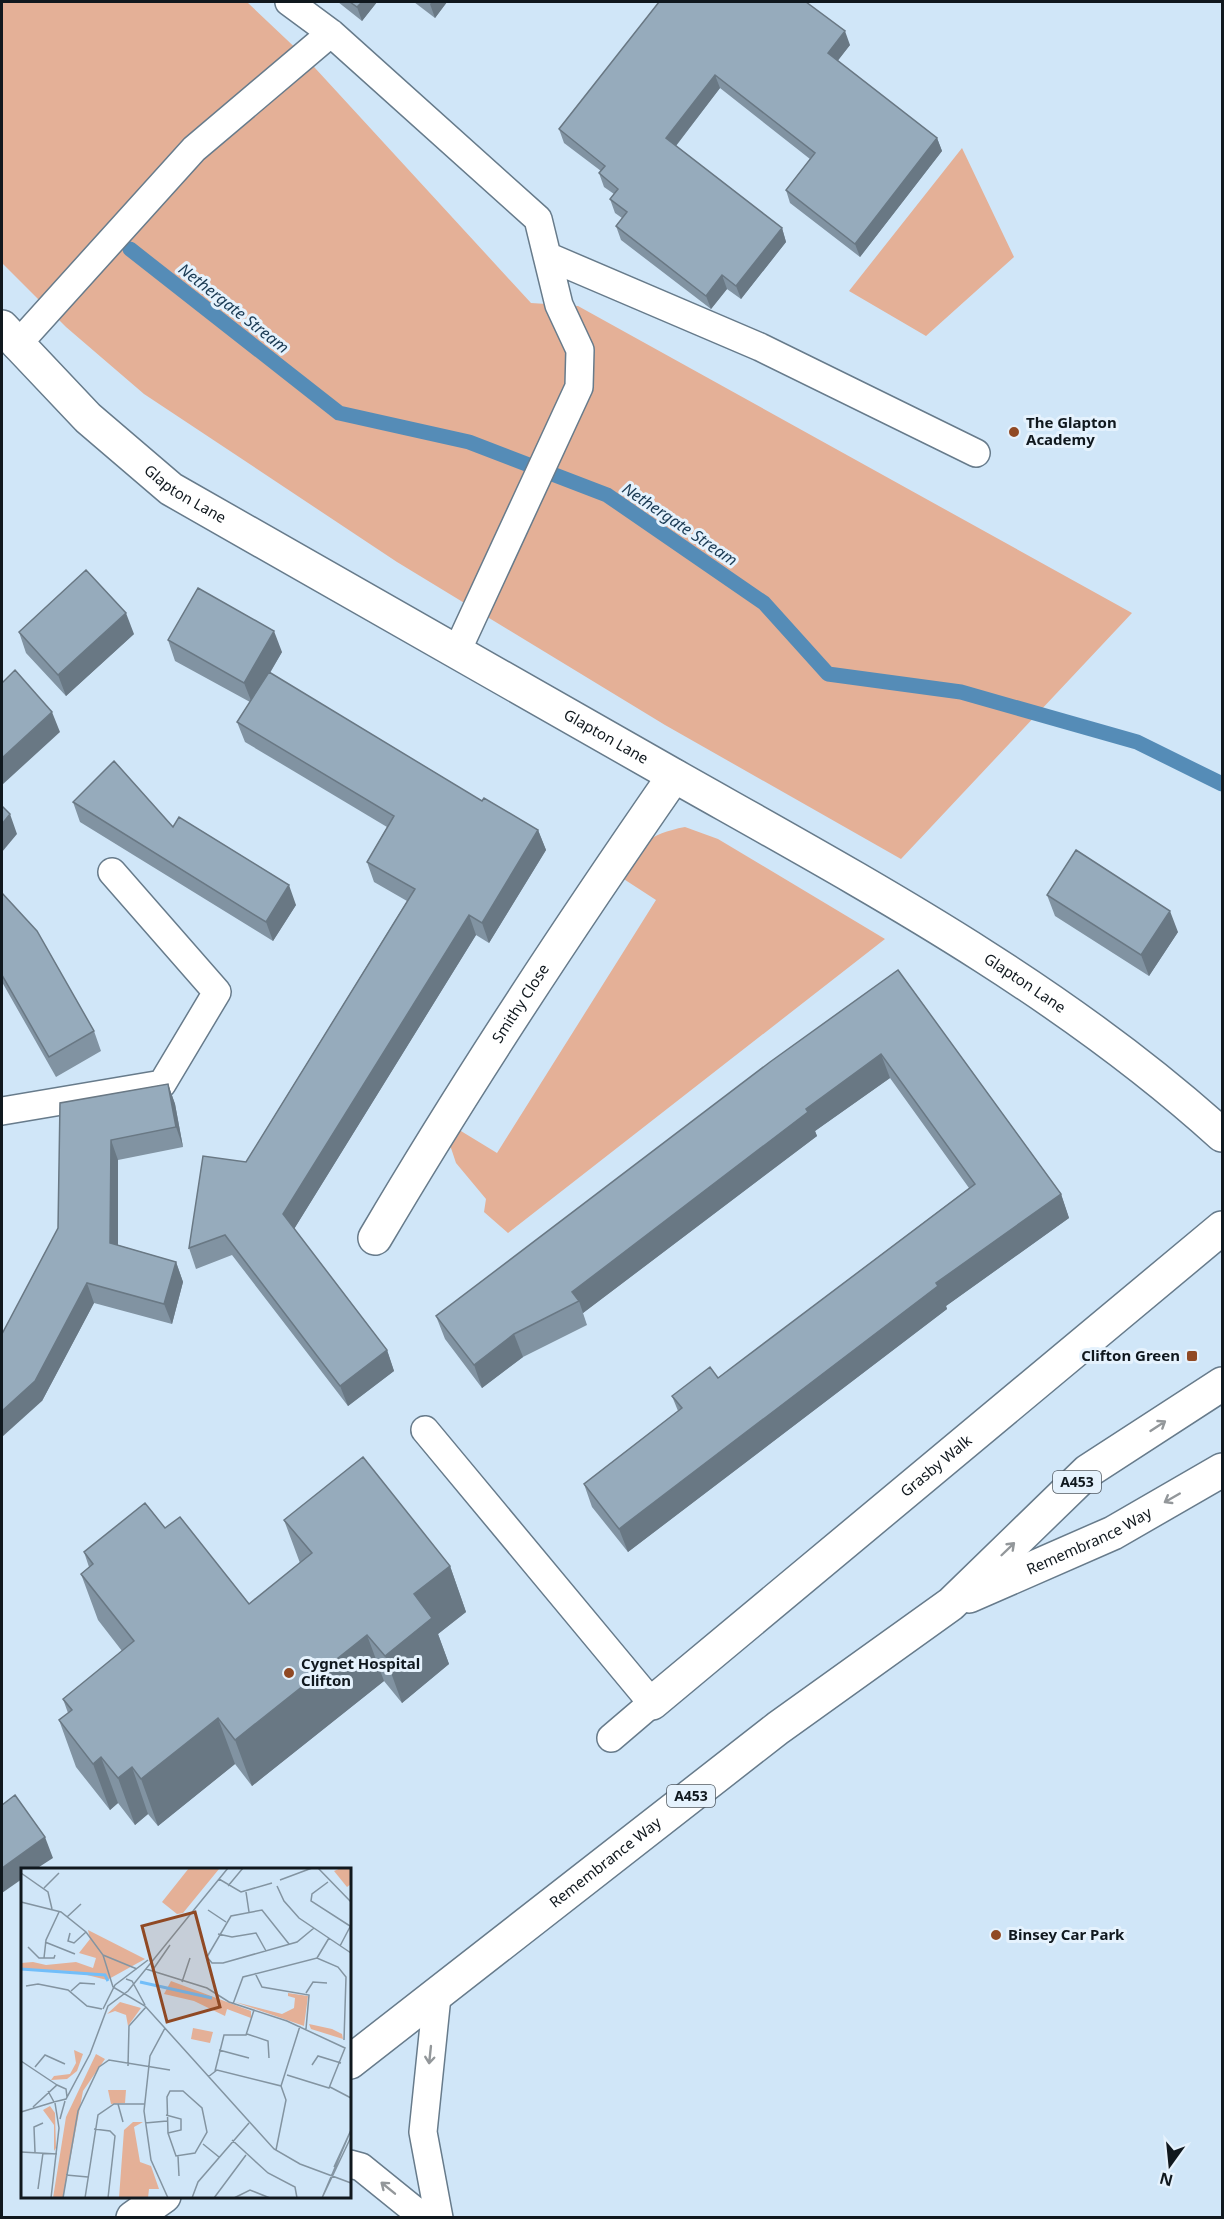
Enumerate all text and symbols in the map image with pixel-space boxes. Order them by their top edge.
water label: Nethergate Stream [174,258,294,358]
place label: The Glapton Academy [1026,412,1117,449]
marker: The Glapton Academy [1007,425,1021,439]
street label: Glapton Lane [140,459,230,527]
water label: Nethergate Stream [618,477,742,571]
street label: Glapton Lane [561,704,652,768]
street label: Glapton Lane [981,948,1070,1017]
street label: Smithy Close [487,960,553,1046]
place label: Clifton Green [1081,1345,1180,1365]
marker: Clifton Green [1185,1349,1199,1363]
one-way arrow [1149,1419,1166,1431]
street label: Grasby Walk [896,1430,975,1501]
road number: A453 [1053,1471,1101,1493]
one-way arrow [1163,1493,1180,1505]
street label: Remembrance Way [1023,1502,1155,1579]
one-way arrow [1000,1541,1015,1556]
place label: Cygnet Hospital Clifton [301,1653,420,1690]
marker: Cygnet Hospital Clifton [282,1666,296,1680]
road number: A453 [667,1785,715,1807]
street label: Remembrance Way [545,1812,665,1912]
inset map [21,1868,351,2198]
place label: Binsey Car Park [1008,1924,1125,1944]
marker: Binsey Car Park [989,1928,1003,1942]
one-way arrow [424,2044,435,2064]
north arrow [1140,2135,1200,2195]
text: N [1157,2167,1175,2192]
one-way arrow [380,2182,396,2195]

